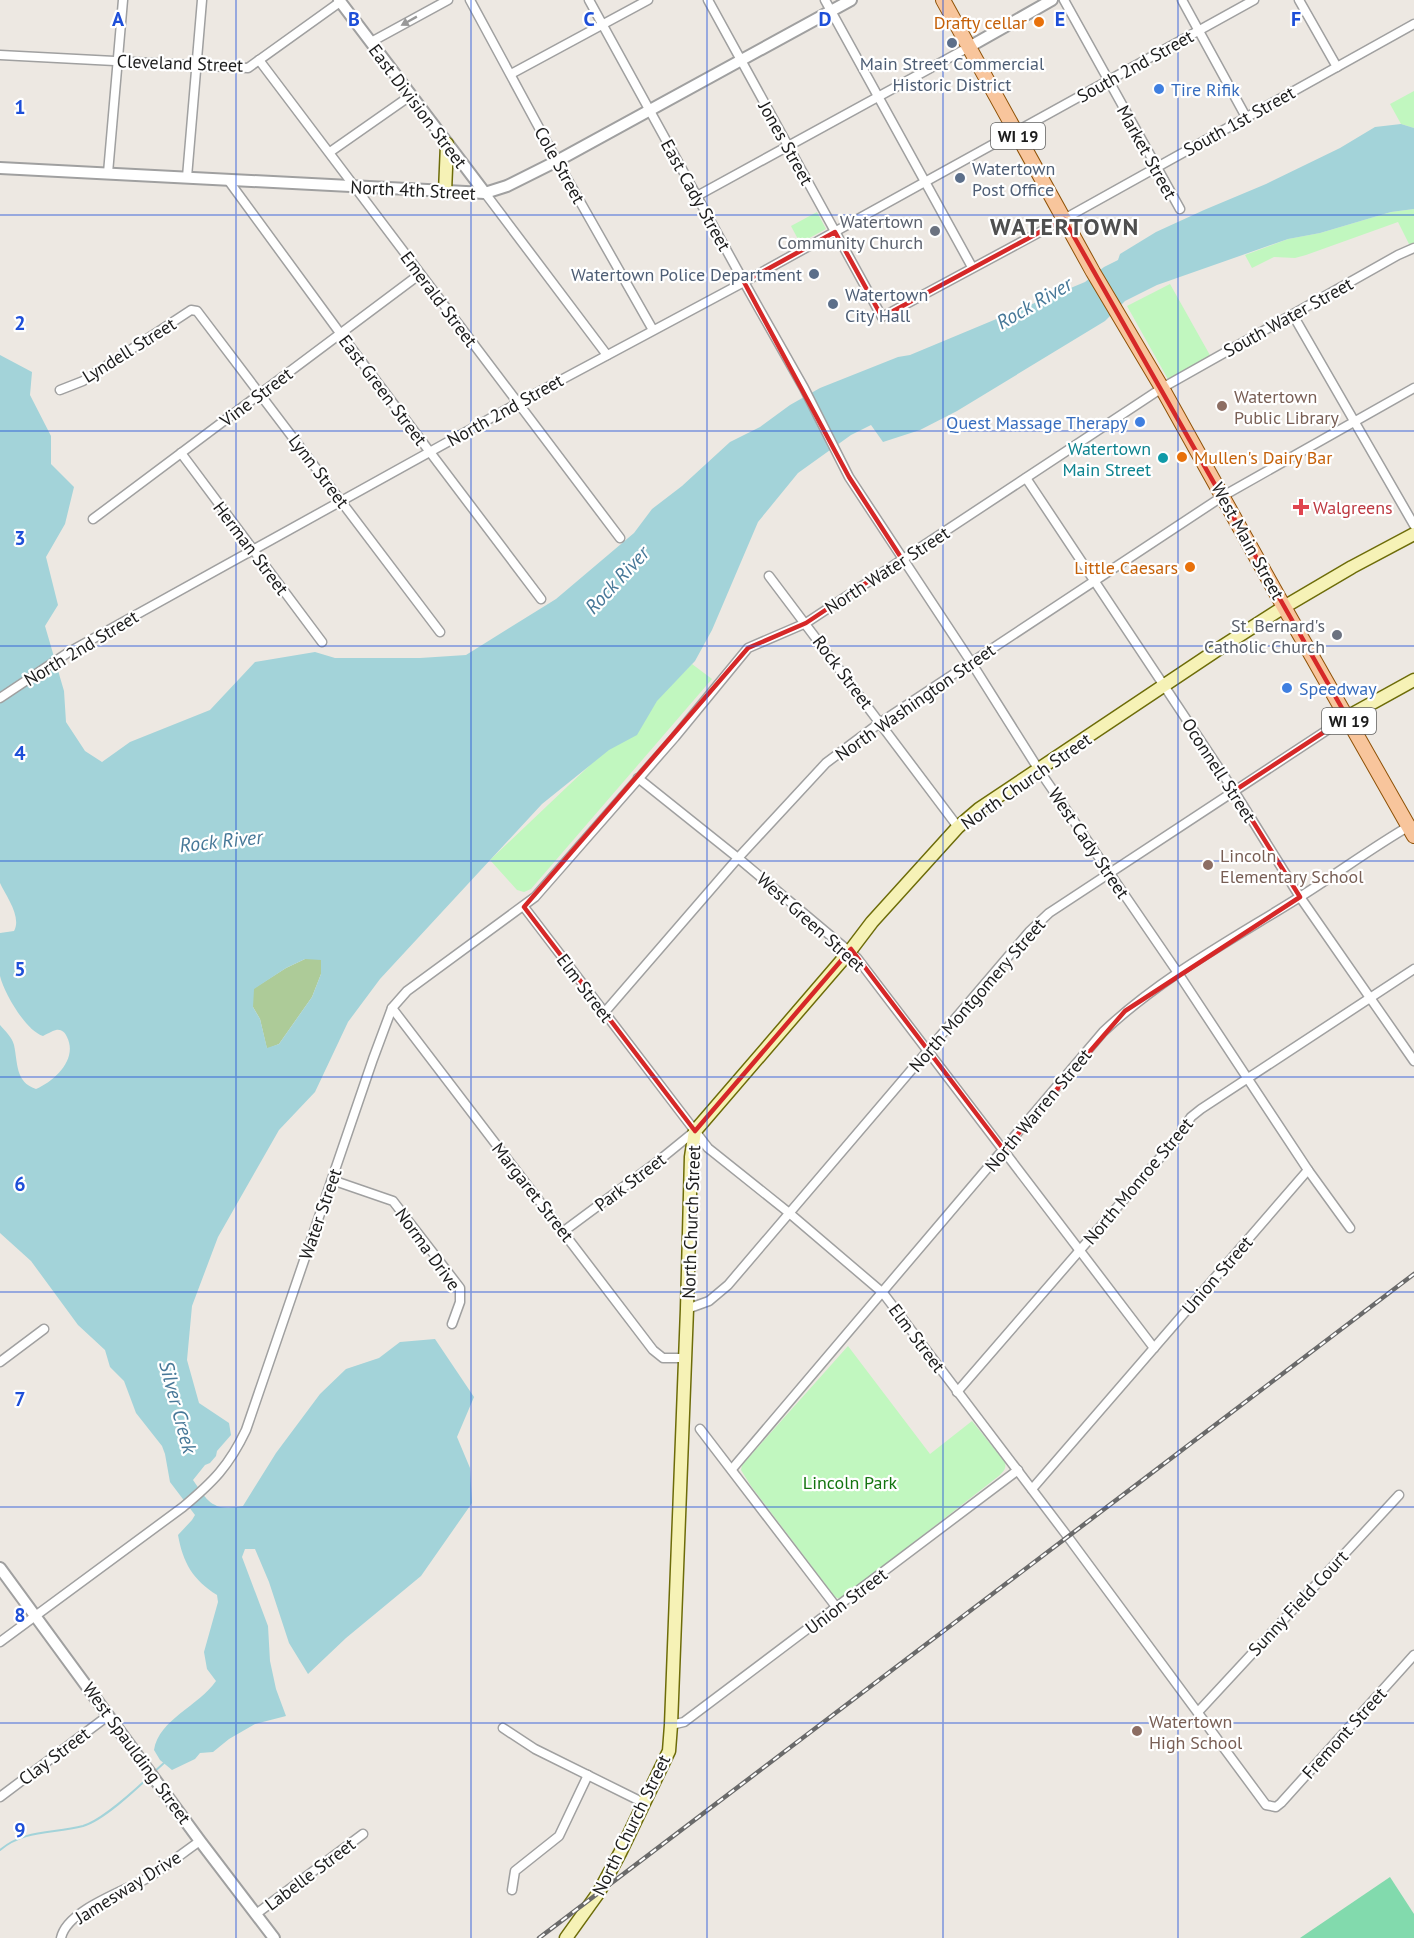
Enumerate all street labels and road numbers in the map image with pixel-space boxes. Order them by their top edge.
street label: South 2nd Street [1073,24,1197,108]
street label: East Division Street [364,39,472,173]
street label: Cleveland Street [116,49,244,77]
street label: South 1st Street [1179,81,1299,161]
street label: Jones Street [753,96,818,189]
street label: Market Street [1112,101,1182,203]
street label: Cole Street [529,122,591,208]
road number: WI 19 [991,123,1045,149]
street label: East Cady Street [656,135,736,255]
street label: North 4th Street [350,175,476,205]
street label: Emerald Street [395,246,483,352]
street label: South Water Street [1219,272,1357,362]
street label: Lyndell Street [78,312,180,388]
street label: East Green Street [334,330,432,450]
street label: Vine Street [214,362,297,432]
street label: North 2nd Street [443,369,567,451]
street label: Lynn Street [284,430,354,512]
street label: West Main Street [1206,478,1290,604]
street label: Herman Street [208,497,294,599]
street label: North Water Street [820,521,954,619]
street label: North 2nd Street [20,605,142,691]
street label: Rock Street [808,631,878,713]
street label: North Washington Street [831,638,999,766]
road number: WI 19 [1322,708,1376,734]
street label: Oconnell Street [1177,714,1261,826]
street label: North Church Street [956,727,1096,835]
street label: West Cady Street [1043,783,1135,903]
street label: West Green Street [752,867,870,977]
street label: North Montgomery Street [904,913,1050,1077]
street label: Elm Street [552,949,618,1027]
street label: North Warren Street [980,1044,1096,1176]
street label: North Monroe Street [1078,1113,1198,1249]
street label: Margaret Street [487,1138,579,1246]
street label: North Church Street [677,1145,705,1299]
street label: Park Street [590,1148,670,1216]
street label: Water Street [294,1165,346,1263]
street label: Norma Drive [390,1203,466,1295]
street label: Union Street [1177,1231,1257,1319]
street label: Elm Street [884,1299,950,1377]
street label: Sunny Field Court [1243,1545,1353,1661]
street label: Union Street [800,1563,892,1639]
street label: West Spaulding Street [78,1678,196,1828]
street label: Fremont Street [1297,1682,1391,1784]
street label: Clay Street [14,1722,94,1790]
street label: North Church Street [587,1751,675,1899]
street label: Labelle Street [260,1833,360,1915]
street label: Jamesway Drive [70,1845,185,1929]

